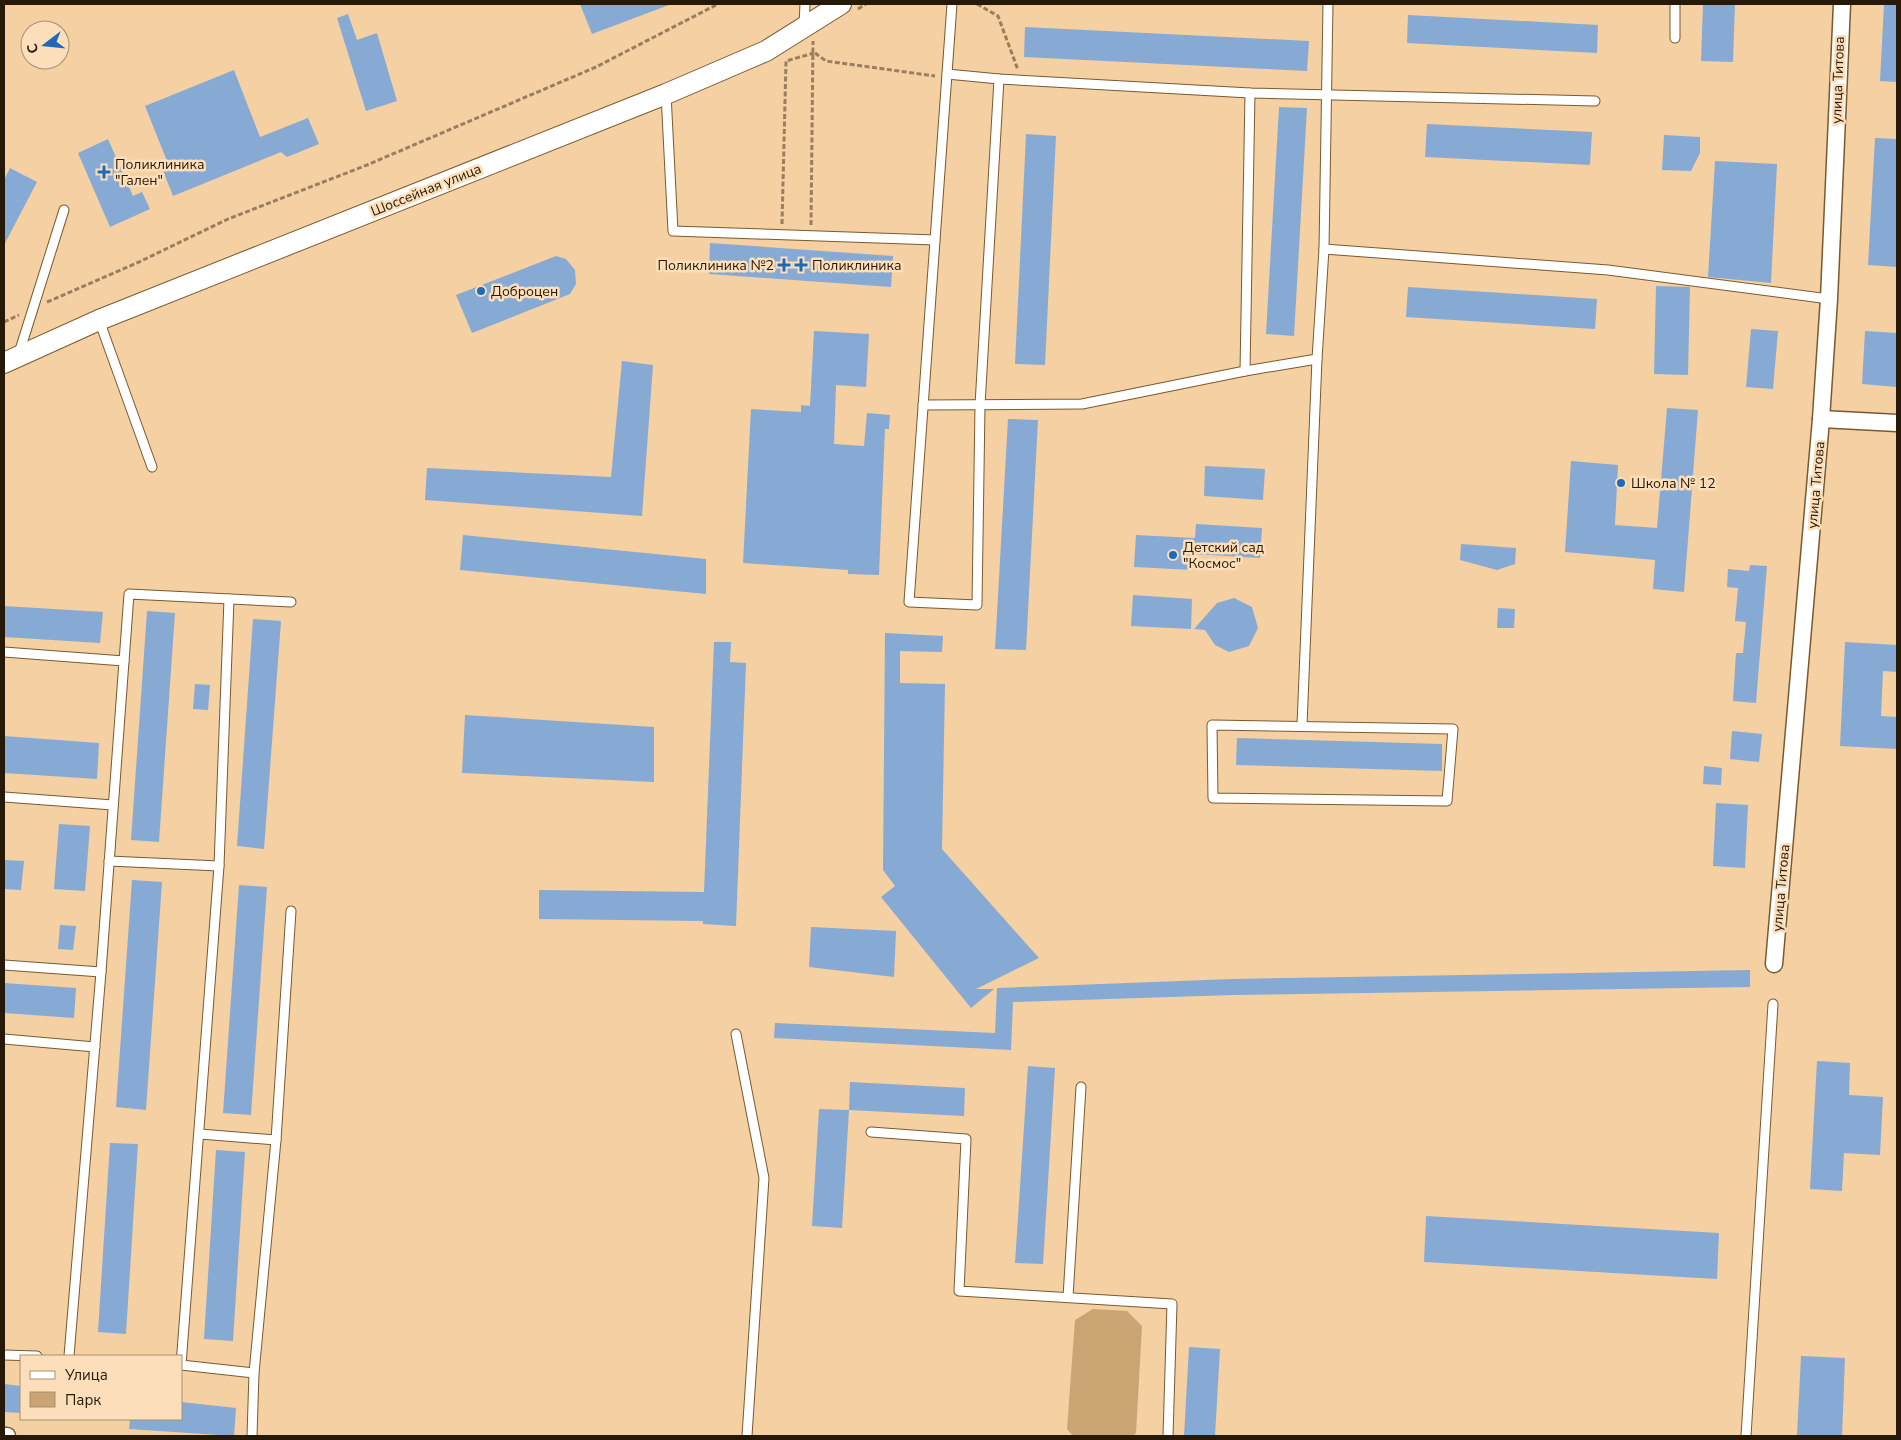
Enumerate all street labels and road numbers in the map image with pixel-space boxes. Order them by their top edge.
street label: улица Титова [1827,36,1849,124]
street label: Шоссейная улица [368,159,484,221]
street label: улица Титова [1803,441,1829,529]
street label: улица Титова [1768,844,1794,932]

